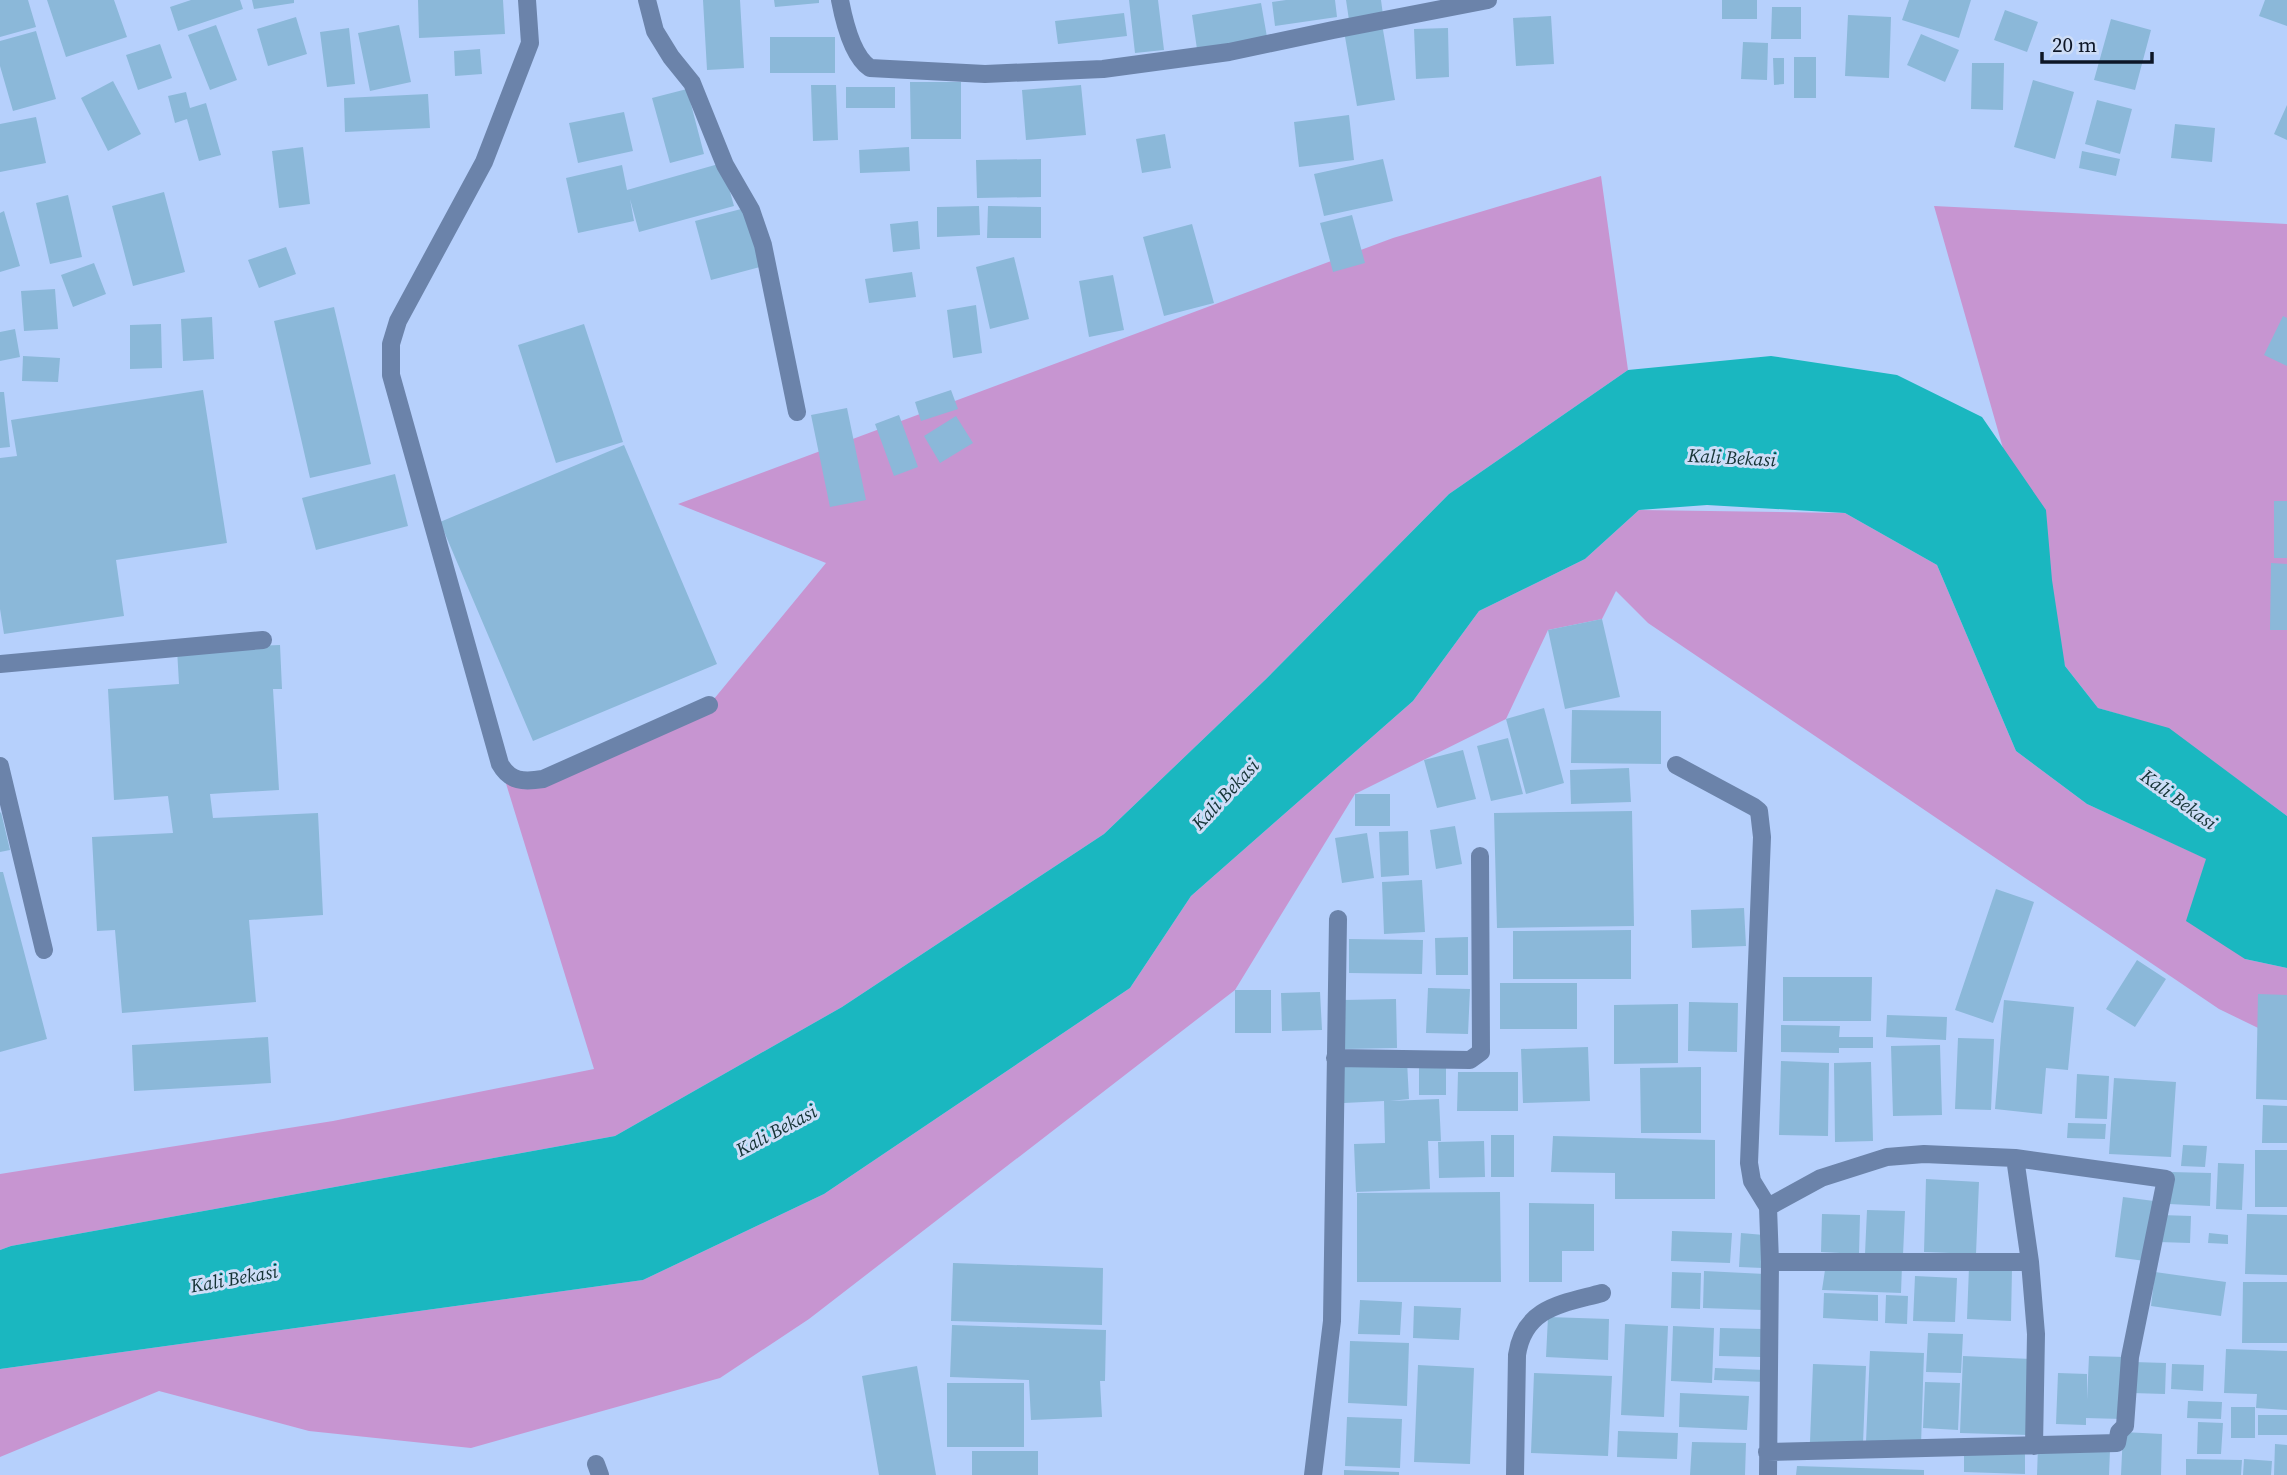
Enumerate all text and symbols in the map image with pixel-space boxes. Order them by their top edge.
scale bar [2042,21,2152,65]
text: 20 m [2052,30,2097,59]
water label: Kali Bekasi [1686,442,1777,472]
water label: Kali Bekasi [1185,753,1265,836]
water label: Kali Bekasi [2135,762,2223,836]
water label: Kali Bekasi [730,1098,821,1163]
water label: Kali Bekasi [187,1257,280,1299]

